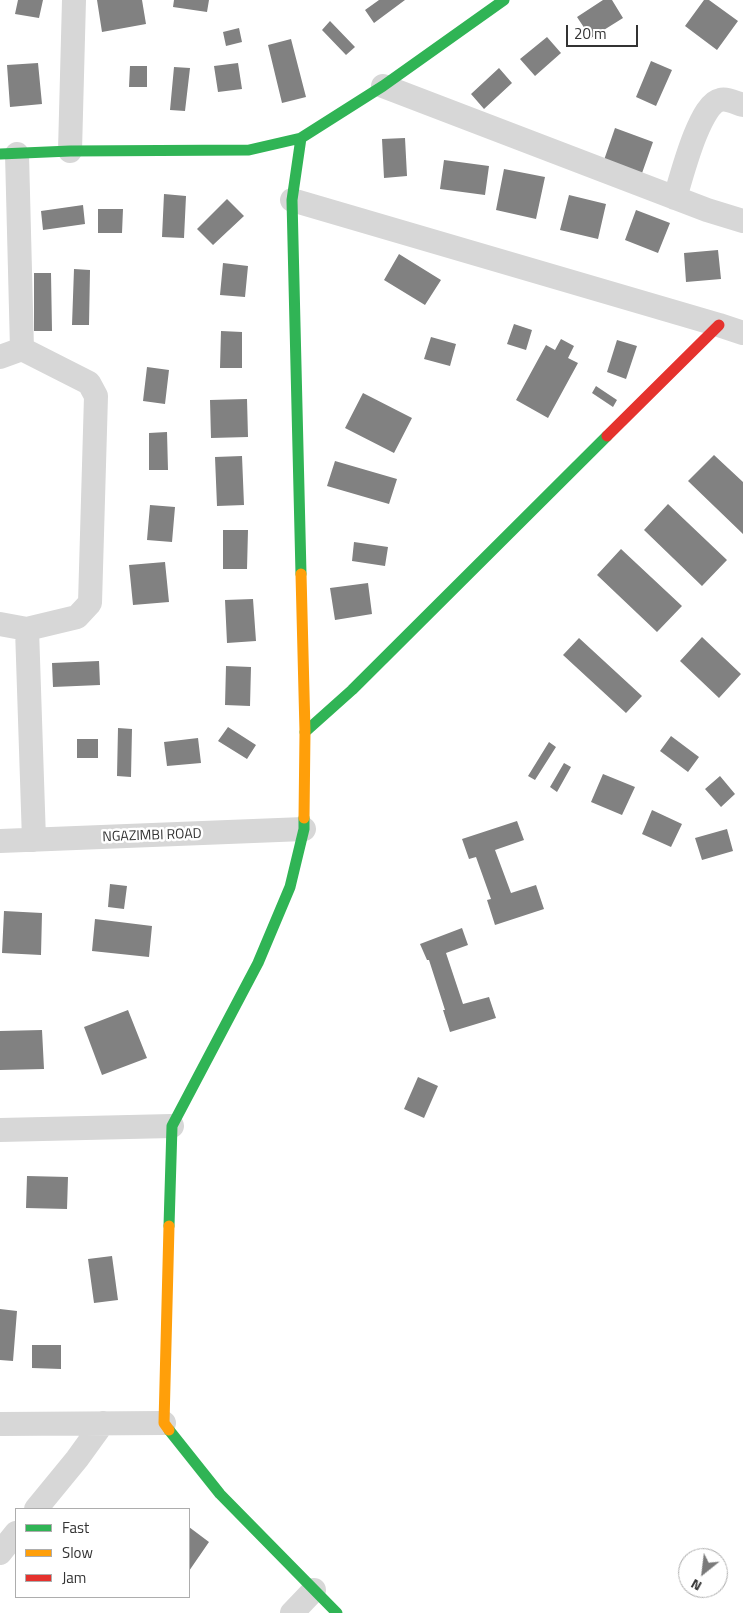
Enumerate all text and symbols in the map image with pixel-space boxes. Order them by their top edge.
scale bar [568,15,640,47]
text: 20 m [574,22,607,45]
street label: NGAZIMBI ROAD [102,826,202,846]
legend [15,1508,190,1598]
text: Fast [62,1516,89,1539]
text: Slow [62,1541,93,1564]
north arrow [678,1548,728,1598]
text: Jam [62,1566,86,1589]
text: N [687,1574,705,1597]

